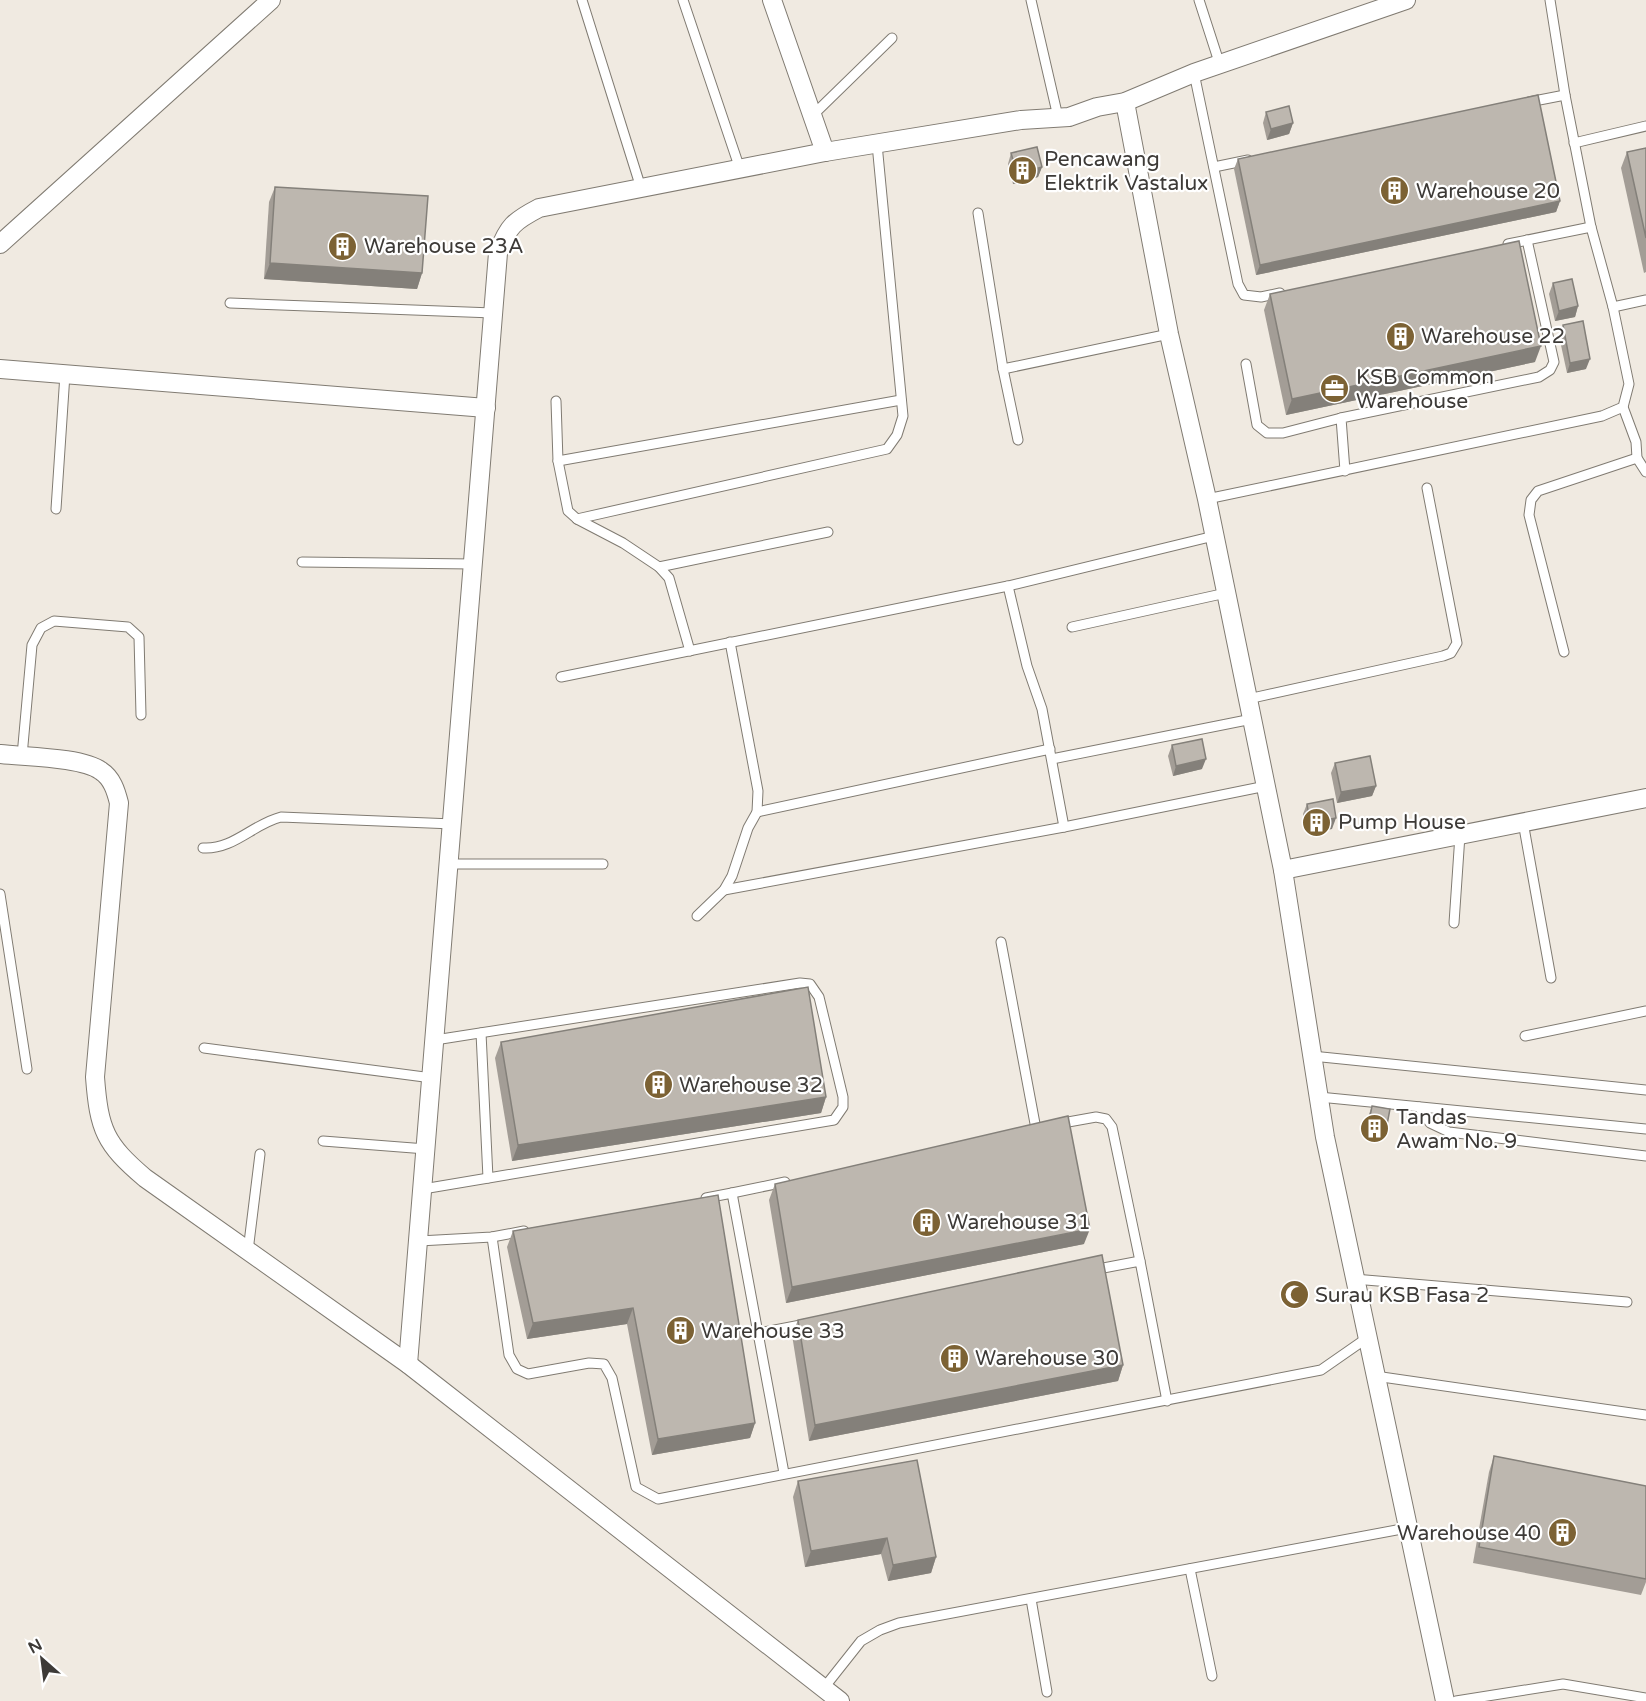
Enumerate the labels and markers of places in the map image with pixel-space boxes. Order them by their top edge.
place label: Pencawang Elektrik Vastalux [1044,147,1208,196]
building icon: Pencawang Elektrik Vastalux [1007,155,1039,187]
building icon: Warehouse 20 [1379,175,1411,207]
place label: Warehouse 20 [1416,179,1560,204]
building icon: Warehouse 23A [327,230,359,262]
place label: Warehouse 23A [364,234,524,259]
building icon: Warehouse 22 [1384,320,1416,352]
place label: Warehouse 22 [1421,324,1565,349]
place label: KSB Common Warehouse [1356,365,1494,414]
office icon: KSB Common Warehouse [1319,373,1351,405]
building icon: Pump House [1301,806,1333,838]
place label: Pump House [1338,810,1466,835]
building icon: Warehouse 32 [642,1069,674,1101]
place label: Warehouse 32 [679,1073,823,1098]
place label: Tandas Awam No. 9 [1396,1105,1517,1154]
building icon: Tandas Awam No. 9 [1359,1113,1391,1145]
building icon: Warehouse 31 [910,1206,942,1238]
place label: Warehouse 31 [947,1210,1091,1235]
mosque icon: Surau KSB Fasa 2 [1278,1279,1310,1311]
place label: Surau KSB Fasa 2 [1315,1283,1489,1308]
building icon: Warehouse 33 [664,1315,696,1347]
place label: Warehouse 33 [701,1319,845,1344]
building icon: Warehouse 30 [938,1342,970,1374]
place label: Warehouse 30 [975,1346,1119,1371]
building icon: Warehouse 40 [1546,1517,1578,1549]
place label: Warehouse 40 [1397,1521,1541,1546]

